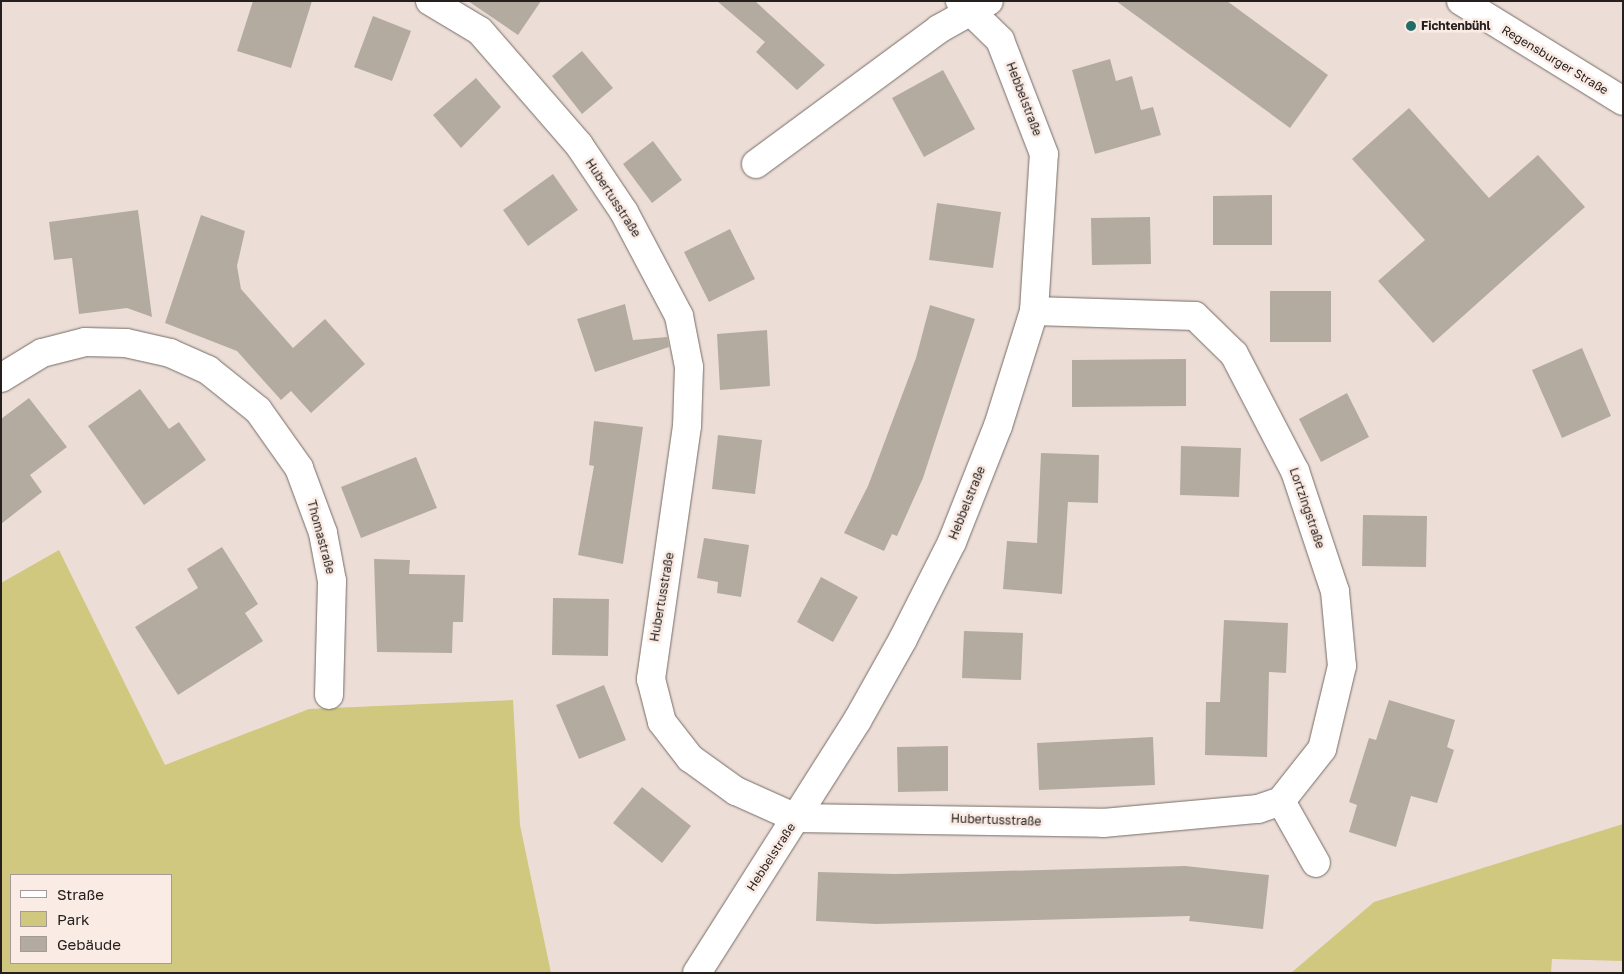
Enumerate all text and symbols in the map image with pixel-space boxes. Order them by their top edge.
place label: Fichtenbühl [1421,19,1491,33]
marker: Fichtenbühl [1405,20,1417,32]
street label: Regensburger Straße [1499,22,1611,98]
street label: Hebbelstraße [1003,60,1045,138]
street label: Hubertusstraße [582,156,644,240]
street label: Hebbelstraße [946,464,988,542]
street label: Lortzingstraße [1286,466,1328,550]
street label: Thomastraße [304,499,338,575]
street label: Hubertusstraße [647,551,677,643]
street label: Hubertusstraße [951,811,1041,829]
street label: Hebbelstraße [744,820,798,894]
legend [10,874,172,964]
text: Straße [57,885,104,903]
text: Park [57,910,89,928]
text: Gebäude [57,935,121,953]

